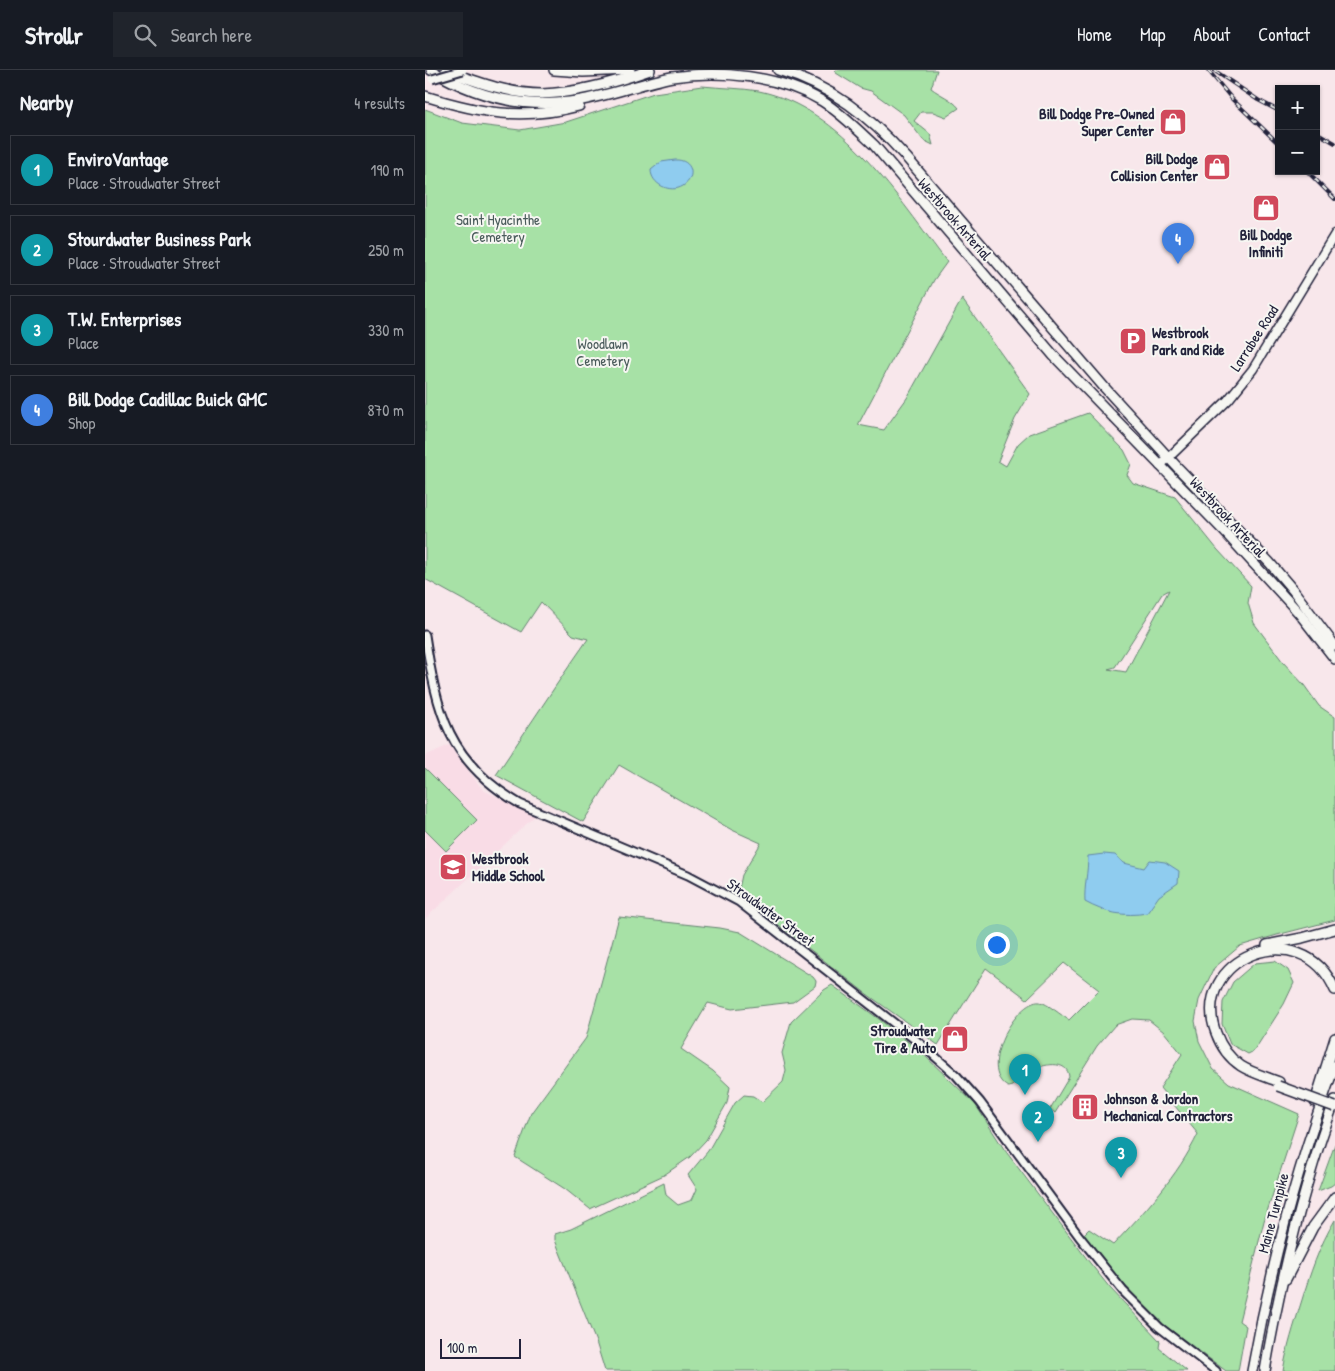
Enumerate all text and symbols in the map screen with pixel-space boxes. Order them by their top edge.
search box [113,12,463,57]
text: Strollr [25,19,83,51]
icon: search [131,21,159,49]
text: Search here [171,22,252,48]
text: Home [1077,22,1112,47]
text: Map [1140,22,1165,47]
text: About [1193,22,1230,47]
text: Contact [1258,22,1310,47]
map controls [1275,85,1320,175]
button: + [1275,85,1320,130]
text: Nearby [20,88,73,117]
text: 4 results [354,92,405,114]
place label: Bill Dodge Pre-Owned Super Center [1039,103,1154,142]
shop icon: Bill Dodge Pre-Owned Super Center [1158,107,1188,137]
button: − [1275,130,1320,175]
text: EnviroVantage [68,146,169,172]
place label: Bill Dodge Collision Center [1111,148,1198,186]
shop icon: Bill Dodge Collision Center [1202,152,1232,182]
text: 1 [34,159,40,181]
text: 190 m [371,159,404,181]
text: Place · Stroudwater Street [68,172,220,194]
street label: Westbrook Arterial [913,173,997,265]
shop icon: Bill Dodge Infiniti [1251,193,1281,223]
park label: Saint Hyacinthe Cemetery [456,209,540,247]
pin: 4 [1162,223,1194,264]
place label: Bill Dodge Infiniti [1240,224,1292,262]
text: Stourdwater Business Park [68,226,251,252]
text: 2 [33,239,41,261]
text: 250 m [368,239,404,261]
text: Place · Stroudwater Street [68,252,220,274]
street label: Larrabee Road [1225,301,1283,375]
text: T.W. Enterprises [68,306,181,332]
text: 3 [33,319,41,341]
text: 330 m [368,319,404,341]
place label: Westbrook Park and Ride [1152,322,1225,360]
parking icon: Westbrook Park and Ride [1118,326,1148,356]
text: Place [68,332,99,354]
park label: Woodlawn Cemetery [576,333,630,371]
text: Bill Dodge Cadillac Buick GMC [68,386,268,412]
text: 4 [34,399,40,421]
text: 870 m [367,399,404,421]
text: Shop [68,412,95,434]
street label: Westbrook Arterial [1185,472,1271,562]
place label: Westbrook Middle School [472,848,545,886]
school or university icon: Westbrook Middle School [438,852,468,882]
street label: Stroudwater Street [723,873,820,951]
your location [984,932,1010,958]
place label: Stroudwater Tire & Auto [871,1020,936,1058]
shop icon: Stroudwater Tire & Auto [940,1024,970,1054]
pin: 1 [1009,1054,1041,1095]
place label: Johnson & Jordon Mechanical Contractors [1104,1088,1233,1126]
building icon: Johnson & Jordon Mechanical Contractors [1070,1092,1100,1122]
pin: 2 [1022,1101,1054,1142]
pin: 3 [1105,1137,1137,1178]
street label: Maine Turnpike [1252,1171,1294,1255]
scale bar [440,1336,521,1359]
text: 100 m [447,1338,477,1357]

